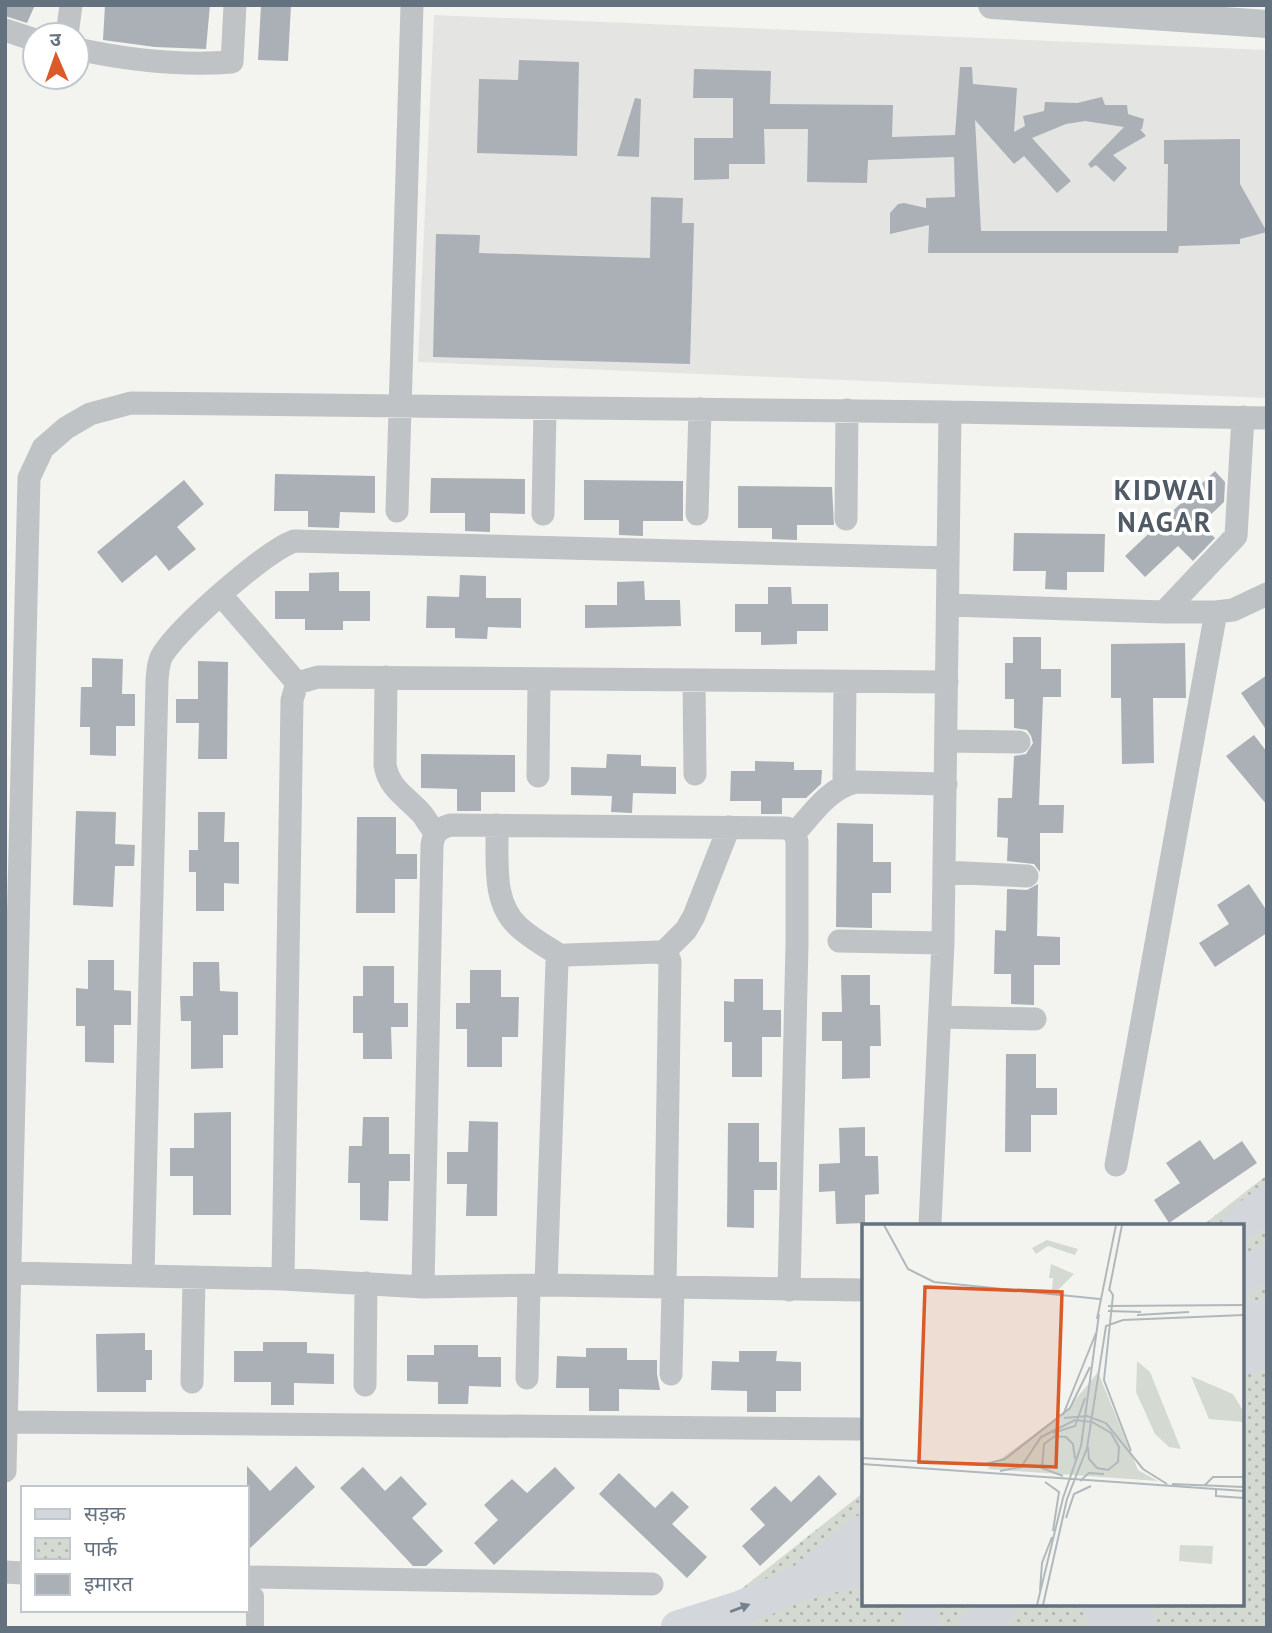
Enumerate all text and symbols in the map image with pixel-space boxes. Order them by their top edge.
north arrow [21,21,91,91]
text: उ [49,27,62,51]
district label: KIDWAI NAGAR [1114,471,1216,540]
inset map [862,1224,1244,1605]
legend [21,1486,248,1612]
text: सड़क [84,1500,126,1527]
text: पार्क [84,1535,118,1562]
text: इमारत [84,1570,134,1597]
one-way arrow [730,1602,751,1613]

